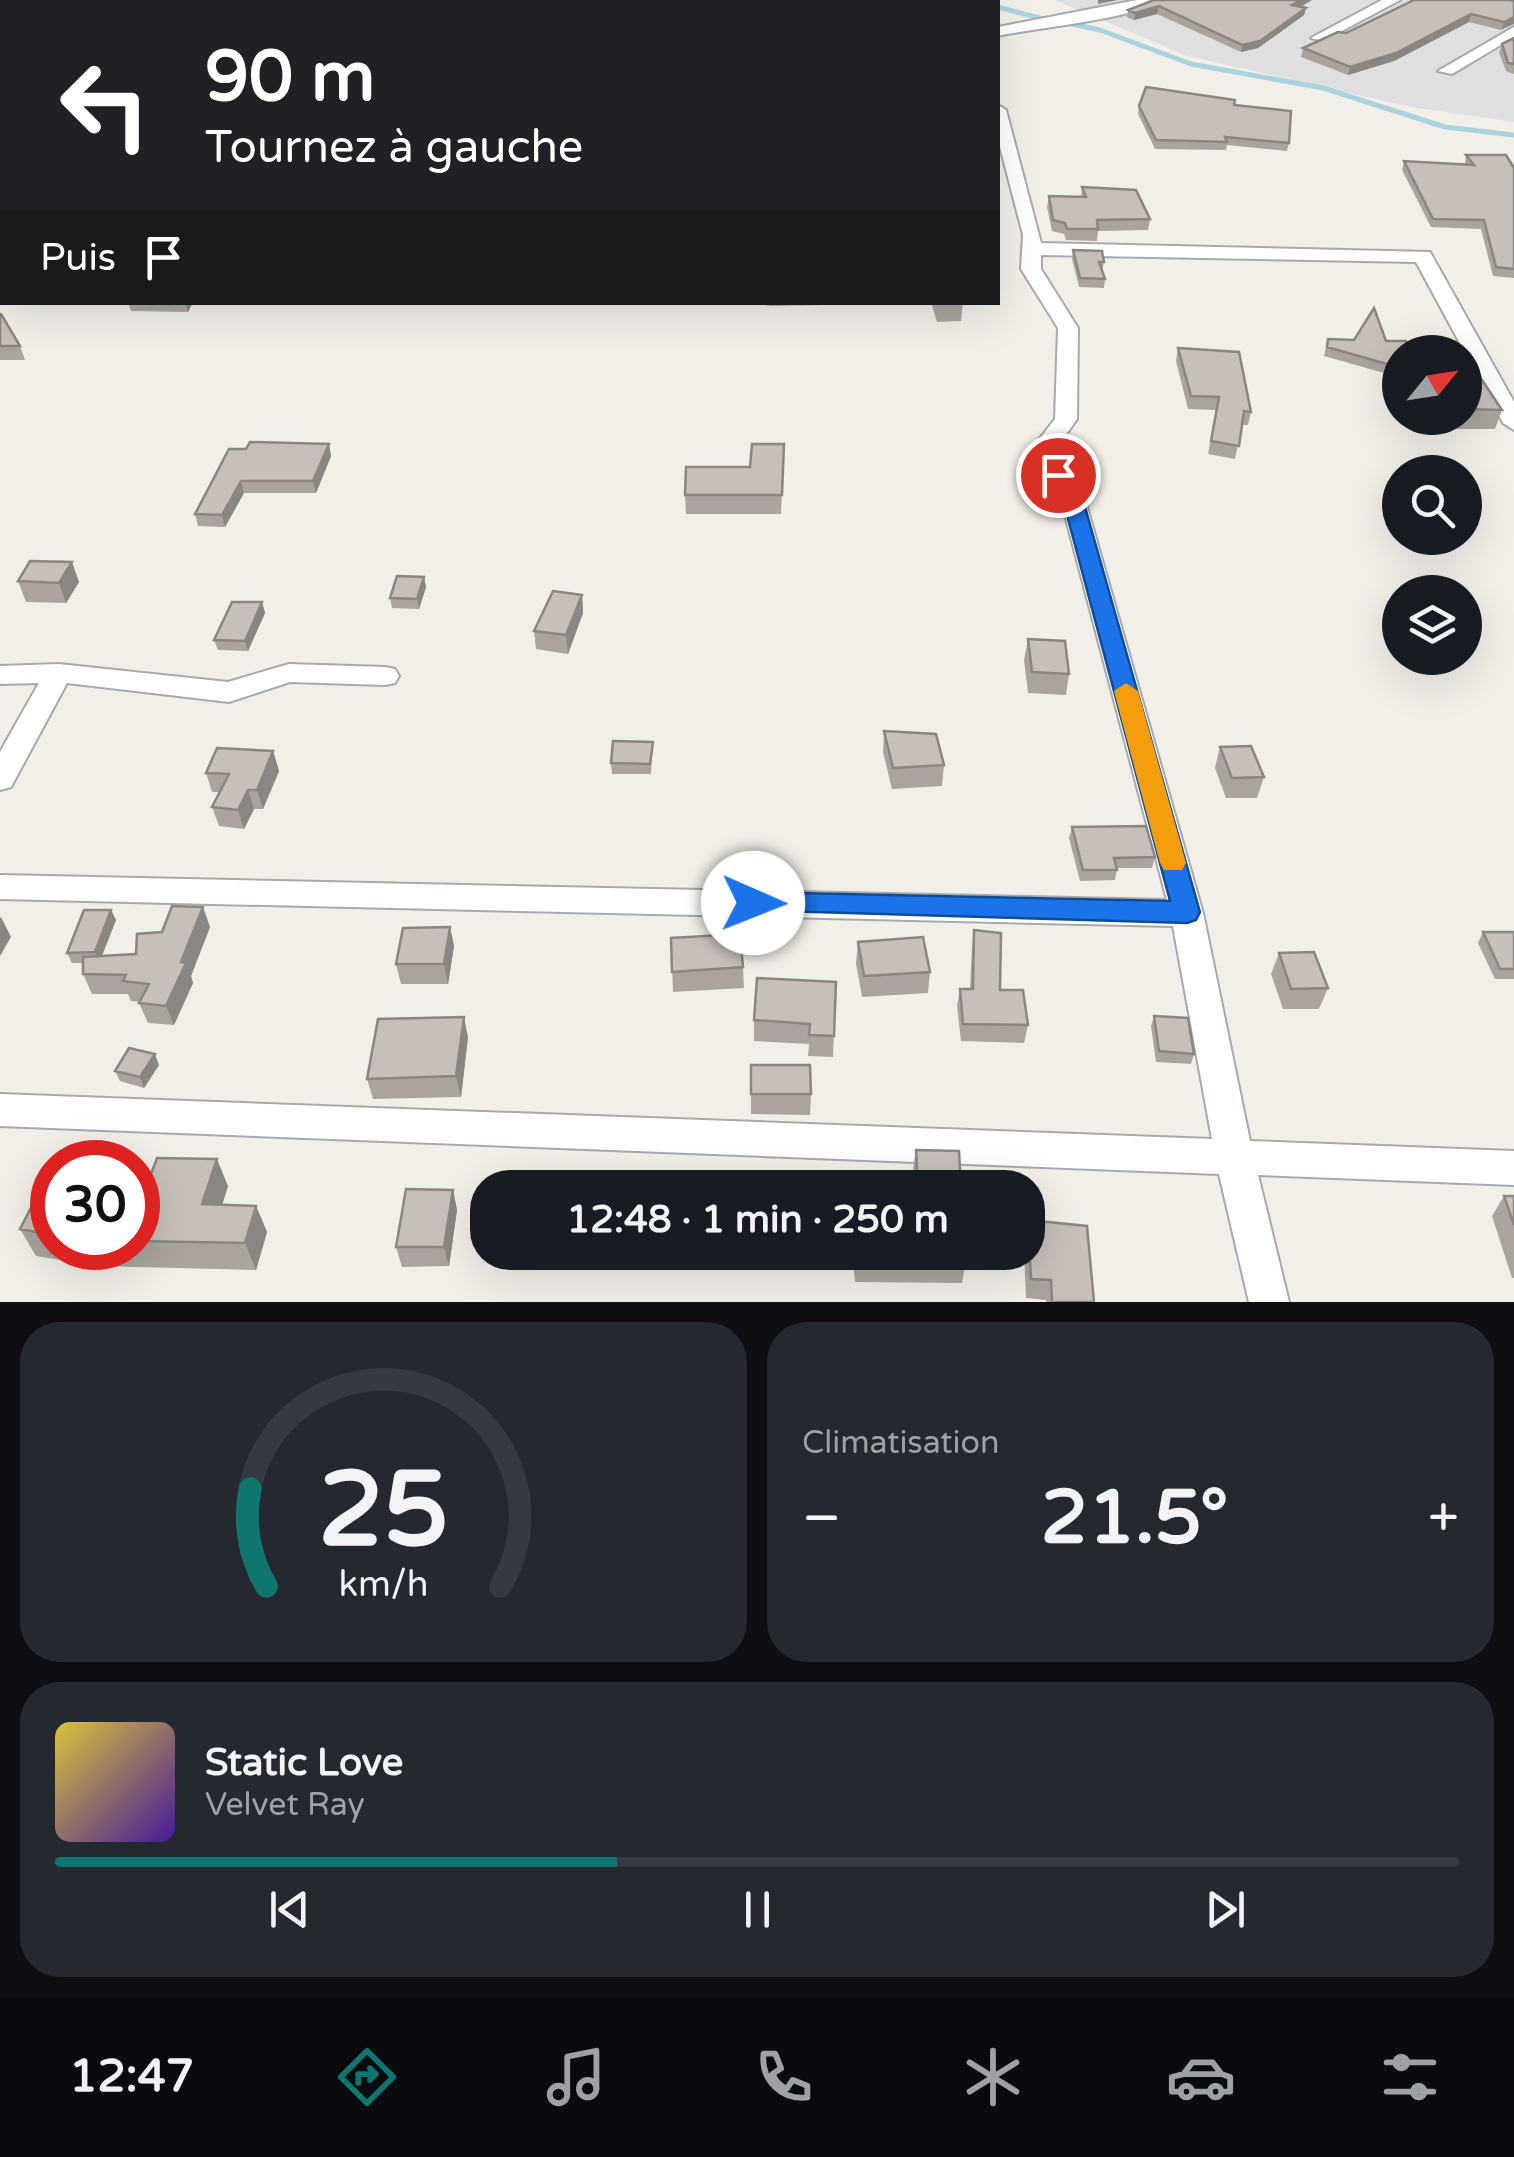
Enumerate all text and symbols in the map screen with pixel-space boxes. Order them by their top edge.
text: 90 m [205,36,375,120]
icon: left [40,40,170,170]
text: Tournez à gauche [205,121,583,175]
icon: arrive [136,230,191,285]
text: Puis [40,235,116,281]
north arrow [1382,335,1482,435]
map controls [1382,335,1482,675]
pin [1016,433,1101,518]
icon: arrive [1031,448,1086,503]
button: search [1382,455,1482,555]
button: layers [1382,575,1482,675]
position arrow [701,851,805,955]
speed limit sign: 30 [30,1140,160,1270]
text: 12:48 · 1 min · 250 m [566,1197,949,1243]
text: Climatisation [802,1424,999,1462]
text: 25 [318,1449,449,1574]
text: 21.5° [1041,1473,1228,1563]
text: − [802,1486,841,1552]
text: + [1428,1486,1459,1552]
text: km/h [339,1563,428,1606]
text: Static Love [205,1740,403,1786]
text: Velvet Ray [205,1786,365,1824]
icon: previous [262,1882,317,1937]
icon: pause [730,1882,785,1937]
icon: next [1198,1882,1253,1937]
icon: directions [332,2042,402,2112]
icon: music [541,2042,611,2112]
icon: phone [749,2042,819,2112]
icon: climate [958,2042,1028,2112]
icon: car [1166,2042,1236,2112]
icon: filters [1375,2042,1445,2112]
text: 12:47 [69,2050,194,2104]

